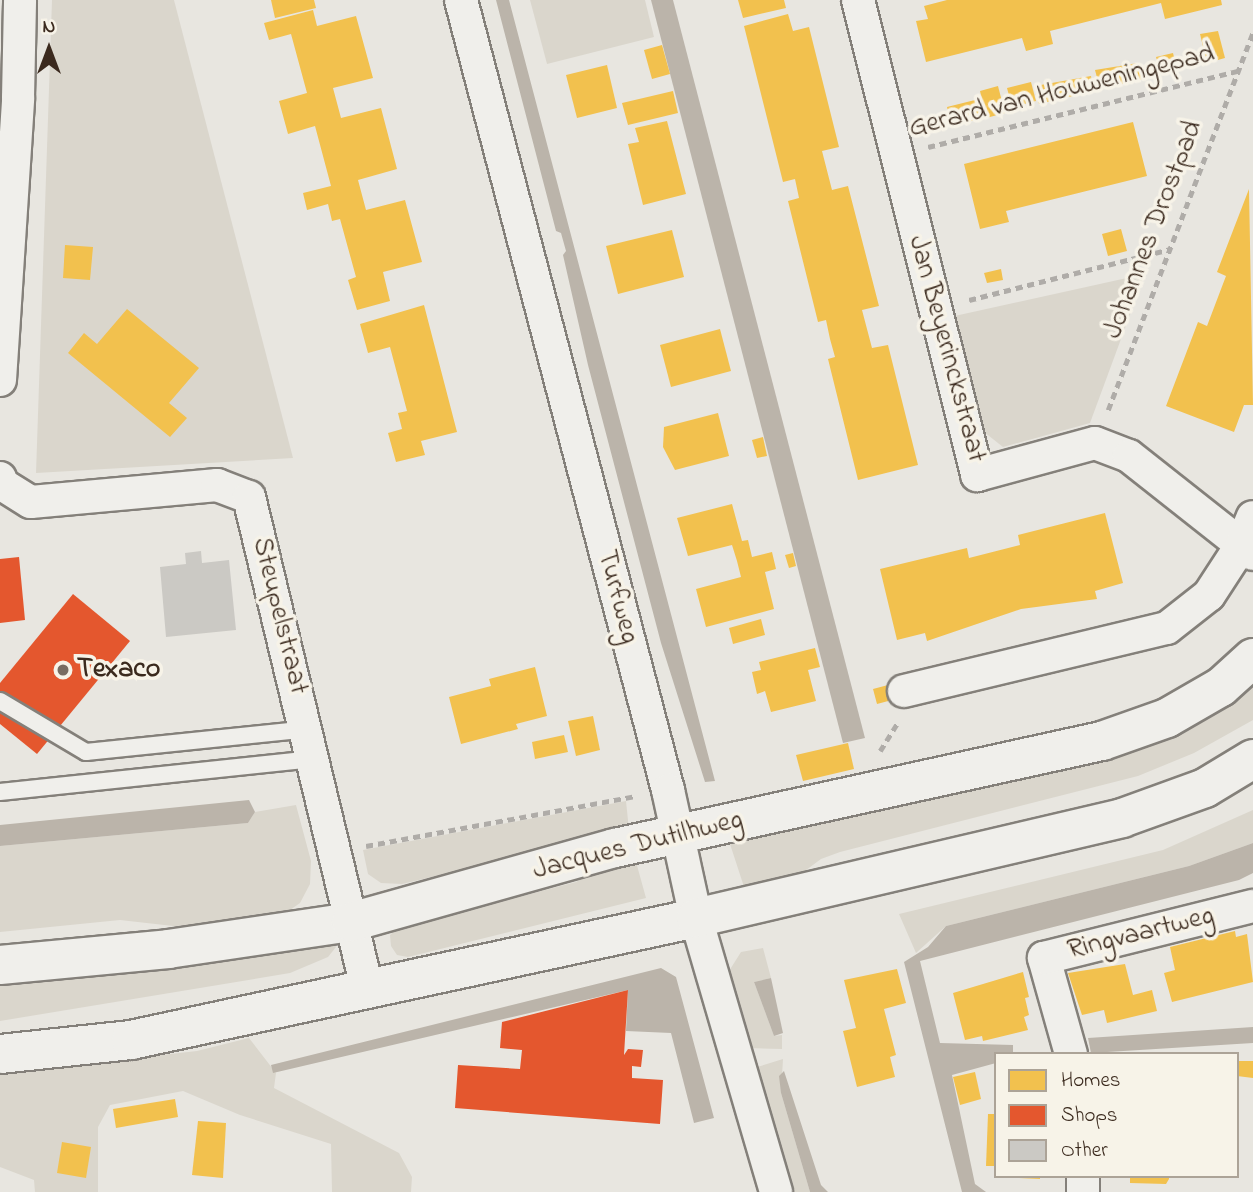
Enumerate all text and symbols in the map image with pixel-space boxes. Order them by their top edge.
north arrow [14,14,84,84]
text: N [43,14,55,41]
street label: Gerard van Houweningepad [906,38,1218,146]
street label: Johannes Drostpad [1097,116,1211,344]
street label: Jan Beyerinckstraat [900,232,992,466]
street label: Steupelstraat [243,534,315,698]
street label: Turfweg [588,547,646,647]
place label: Texaco [77,653,160,687]
marker: Texaco [55,662,71,678]
street label: Jacques Dutilhweg [530,804,746,888]
street label: Ringvaartweg [1064,900,1218,968]
legend [994,1052,1239,1178]
text: Homes [1061,1066,1121,1096]
text: Shops [1061,1101,1118,1131]
text: Other [1061,1136,1108,1166]

